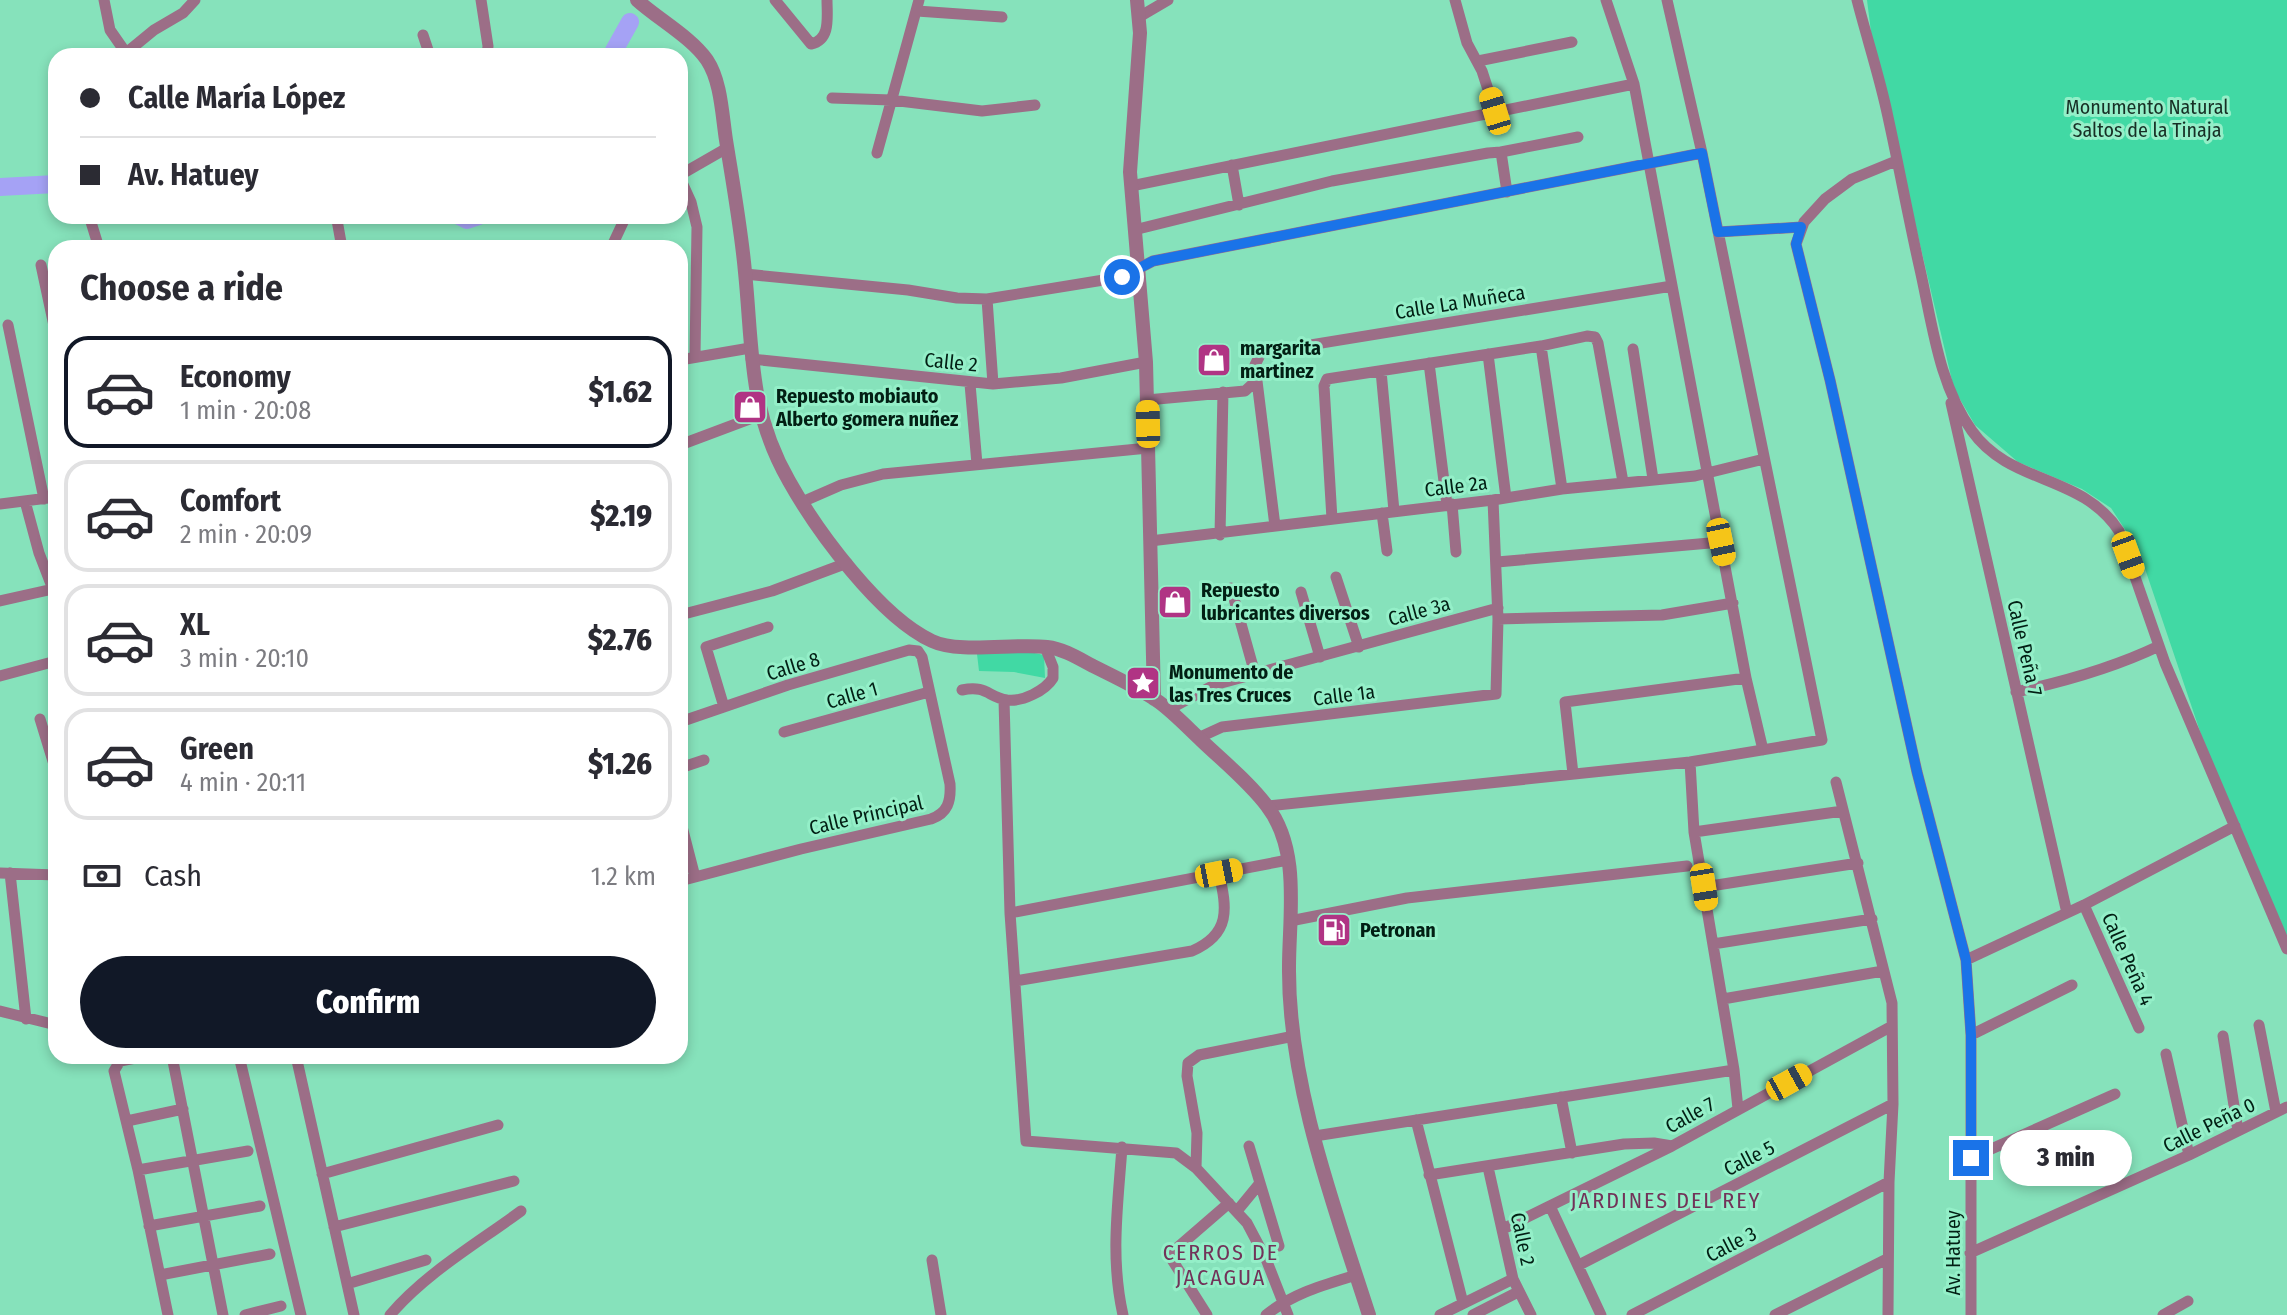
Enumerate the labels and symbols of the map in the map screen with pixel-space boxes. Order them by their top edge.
car [1477,85,1513,137]
park label: Monumento Natural Saltos de la Tinaja [2065,95,2229,142]
route start [1104,259,1140,295]
street label: Calle La Muñeca [1393,280,1527,324]
place label: margarita martinez [1240,336,1321,383]
shop icon: margarita martinez [1195,341,1233,379]
street label: Calle 2 [923,347,979,377]
place label: Repuesto mobiauto Alberto gomera nuñez [775,384,959,431]
shop icon: Repuesto mobiauto Alberto gomera nuñez [731,388,769,426]
car [1136,400,1160,448]
street label: Calle 2a [1423,470,1489,502]
car [1704,516,1738,568]
car [2109,528,2147,582]
place label: Repuesto lubricantes diversos [1201,578,1370,625]
shop icon: Repuesto lubricantes diversos [1156,583,1194,621]
street label: Calle 3a [1385,591,1453,631]
street label: Calle Peña 7 [2002,598,2048,698]
street label: Calle 8 [763,647,823,685]
place label: Monumento de las Tres Cruces [1169,660,1293,707]
place icon: Monumento de las Tres Cruces [1124,664,1162,702]
street label: Calle 1 [824,676,880,714]
street label: Calle 1a [1312,679,1376,711]
street label: Calle Principal [807,790,925,840]
car [1193,857,1245,889]
car [1688,861,1720,913]
street label: Calle Peña 4 [2097,909,2159,1009]
fuel station icon: Petronan [1315,911,1353,949]
place label: Petronan [1360,918,1436,942]
car [1762,1060,1816,1104]
street label: Calle 7 [1661,1092,1719,1138]
street label: Calle Peña 0 [2159,1092,2259,1158]
callout: 3 min [1999,1130,2131,1186]
street label: Calle 5 [1720,1135,1778,1181]
route end [1953,1140,1989,1176]
district label: JARDINES DEL REY [1571,1187,1761,1214]
street label: Calle 2 [1506,1210,1540,1268]
street label: Av. Hatuey [1941,1210,1965,1296]
street label: Calle 3 [1702,1221,1760,1267]
district label: CERROS DE JACAGUA [1163,1239,1279,1291]

